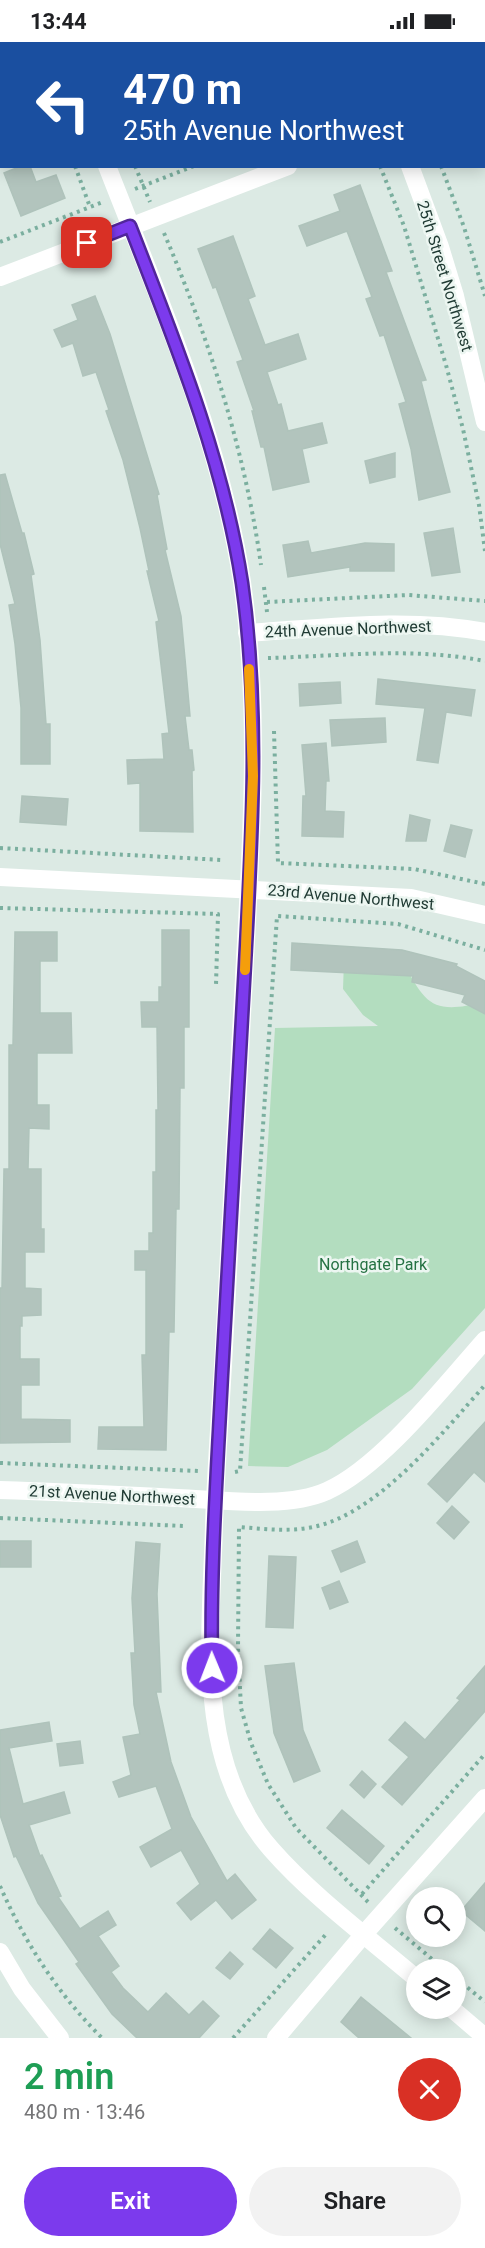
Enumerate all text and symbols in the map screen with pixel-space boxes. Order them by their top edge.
text: 13:44 [30,9,87,34]
text: 470 m [123,65,242,114]
icon: left [24,66,102,144]
text: 25th Avenue Northwest [123,115,404,147]
street label: 25th Street Northwest [413,198,477,354]
pin [61,217,112,268]
icon: arrive [70,226,103,259]
street label: 24th Avenue Northwest [264,617,432,641]
street label: 23rd Avenue Northwest [267,880,435,914]
park label: Northgate Park [319,1255,428,1274]
street label: 21st Avenue Northwest [29,1481,195,1509]
position arrow [180,1636,244,1700]
map controls [406,1887,466,2019]
button: search [406,1887,466,1947]
button: layers [406,1959,466,2019]
text: 2 min [24,2056,114,2098]
button: close [398,2058,461,2121]
text: 480 m · 13:46 [24,2100,145,2124]
button: Exit [24,2167,237,2236]
button: Share [249,2167,461,2236]

